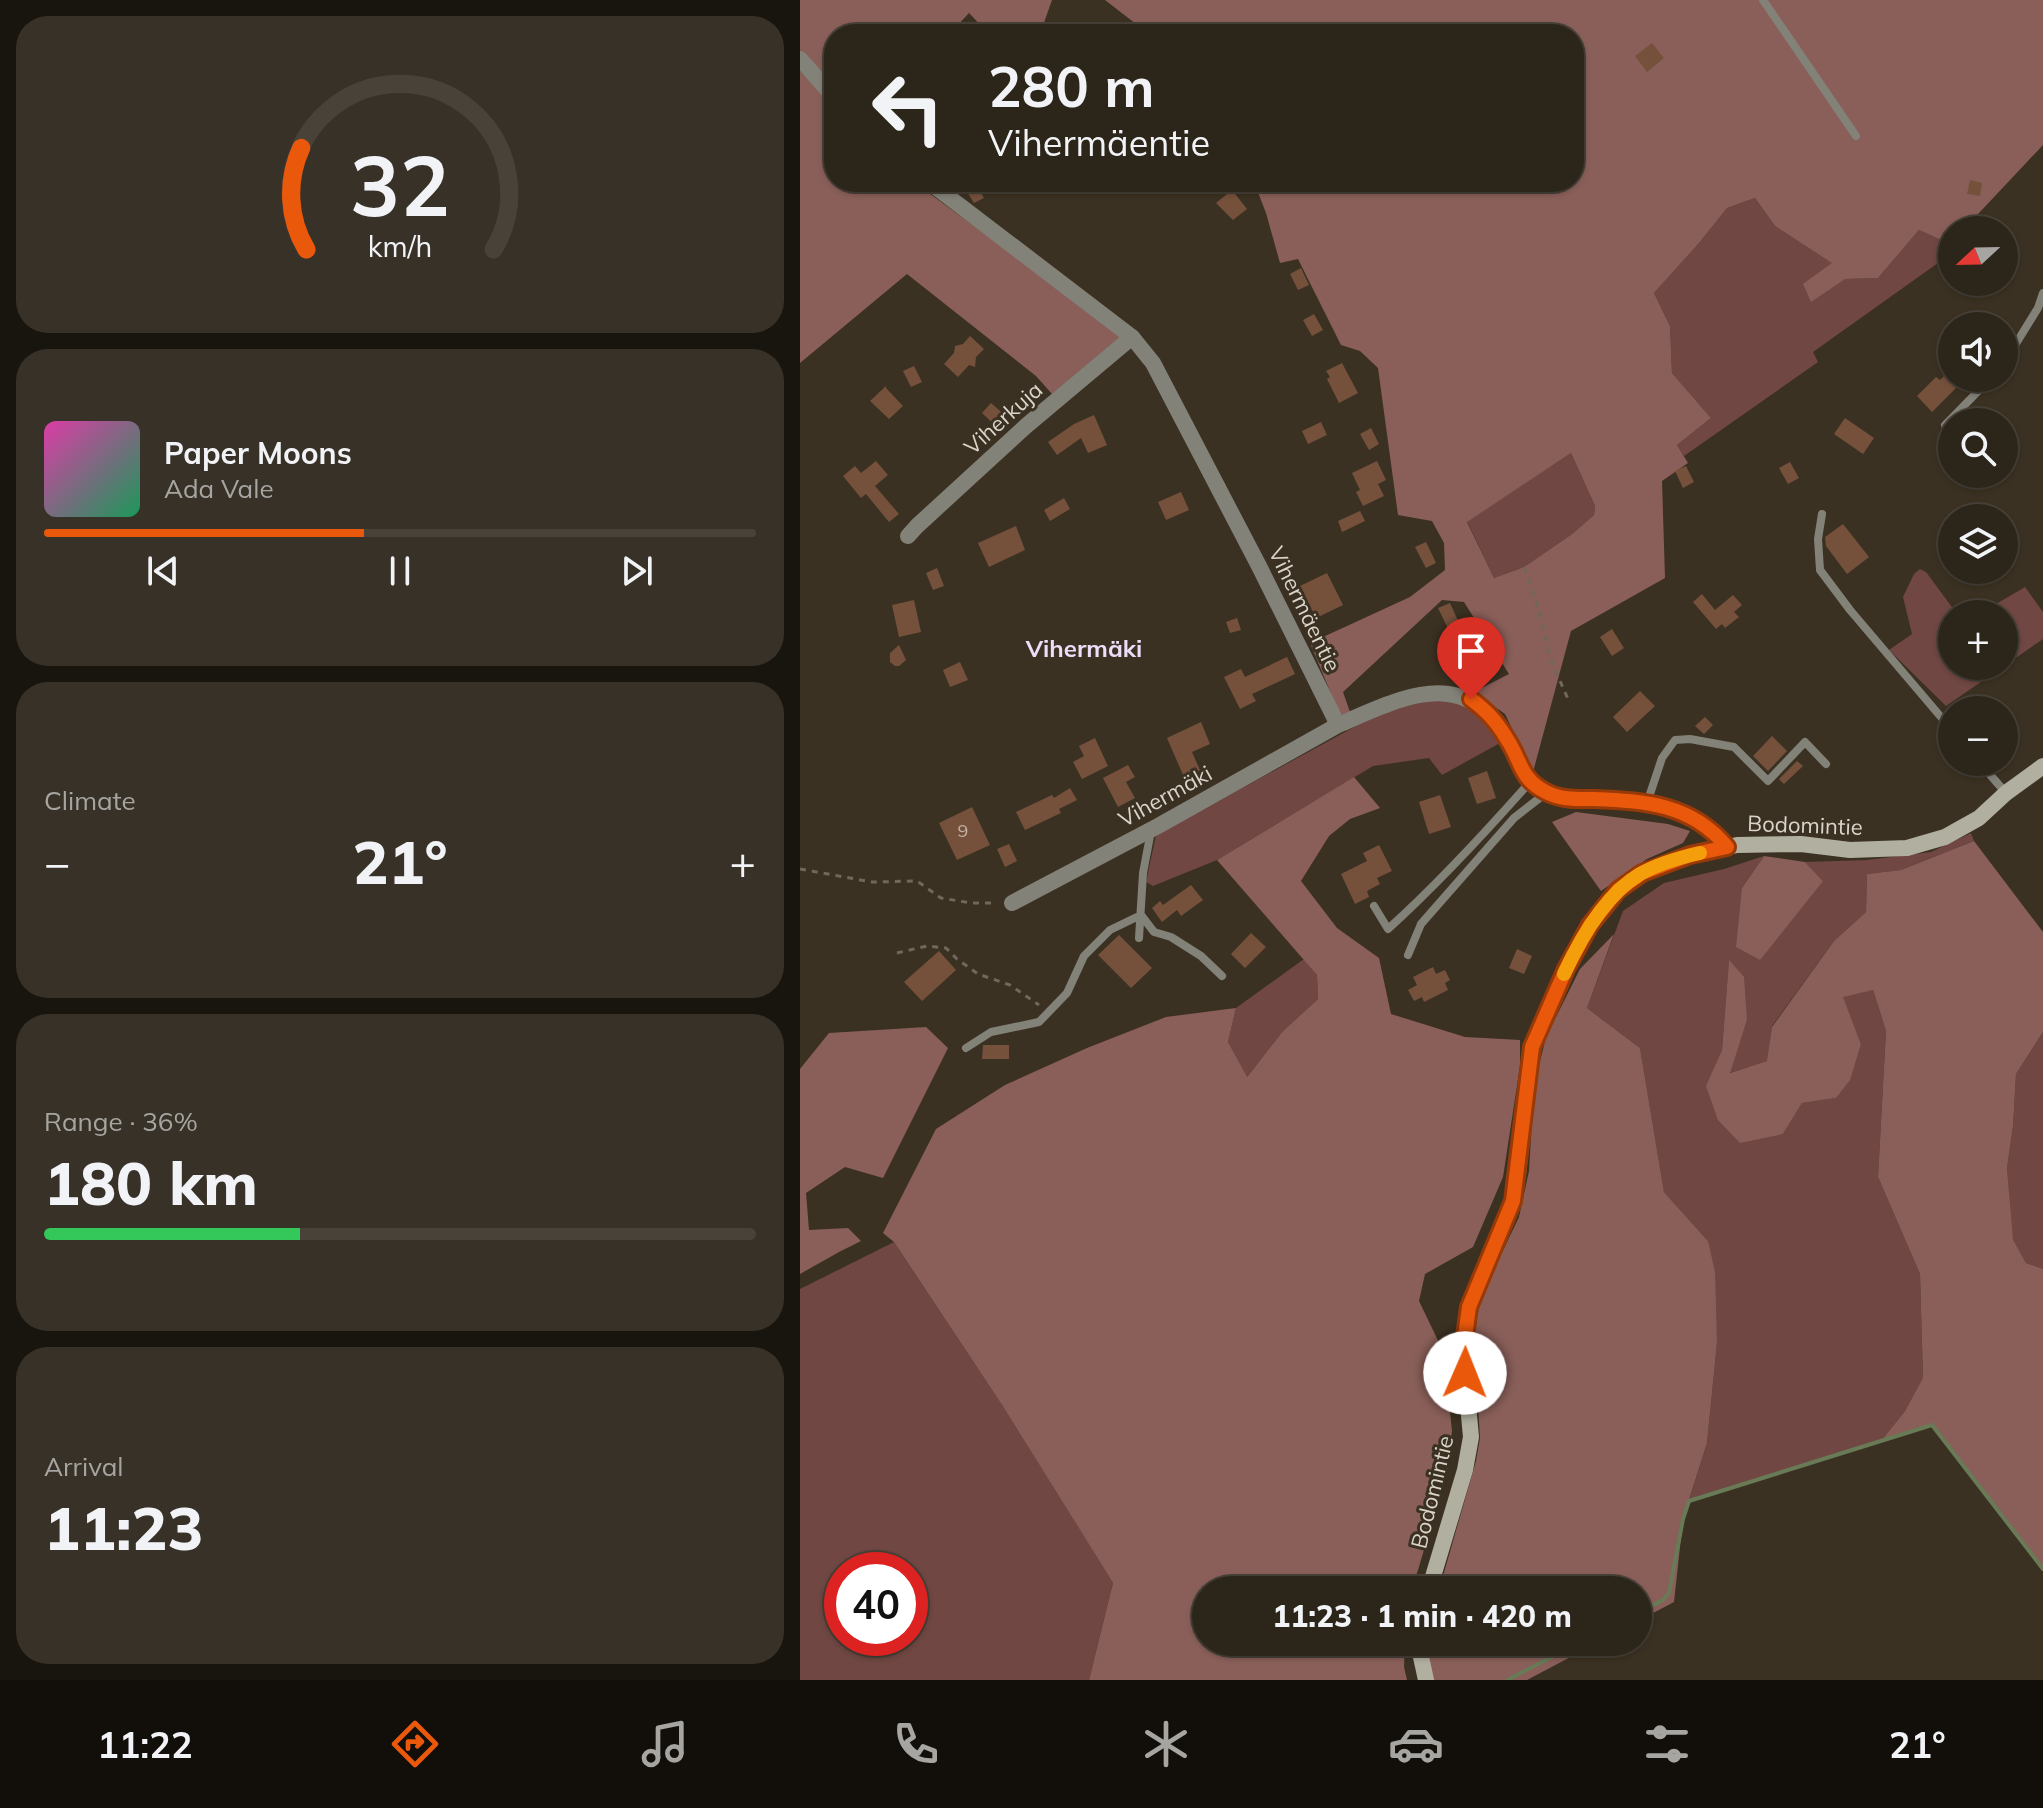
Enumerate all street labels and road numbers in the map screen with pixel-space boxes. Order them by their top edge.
street label: Viherkuja [958,376,1048,460]
street label: Vihermäentie [1263,542,1347,676]
street label: Vihermäki [1113,759,1217,833]
street label: Bodomintie [1747,809,1863,841]
street label: Bodomintie [1404,1433,1460,1551]

